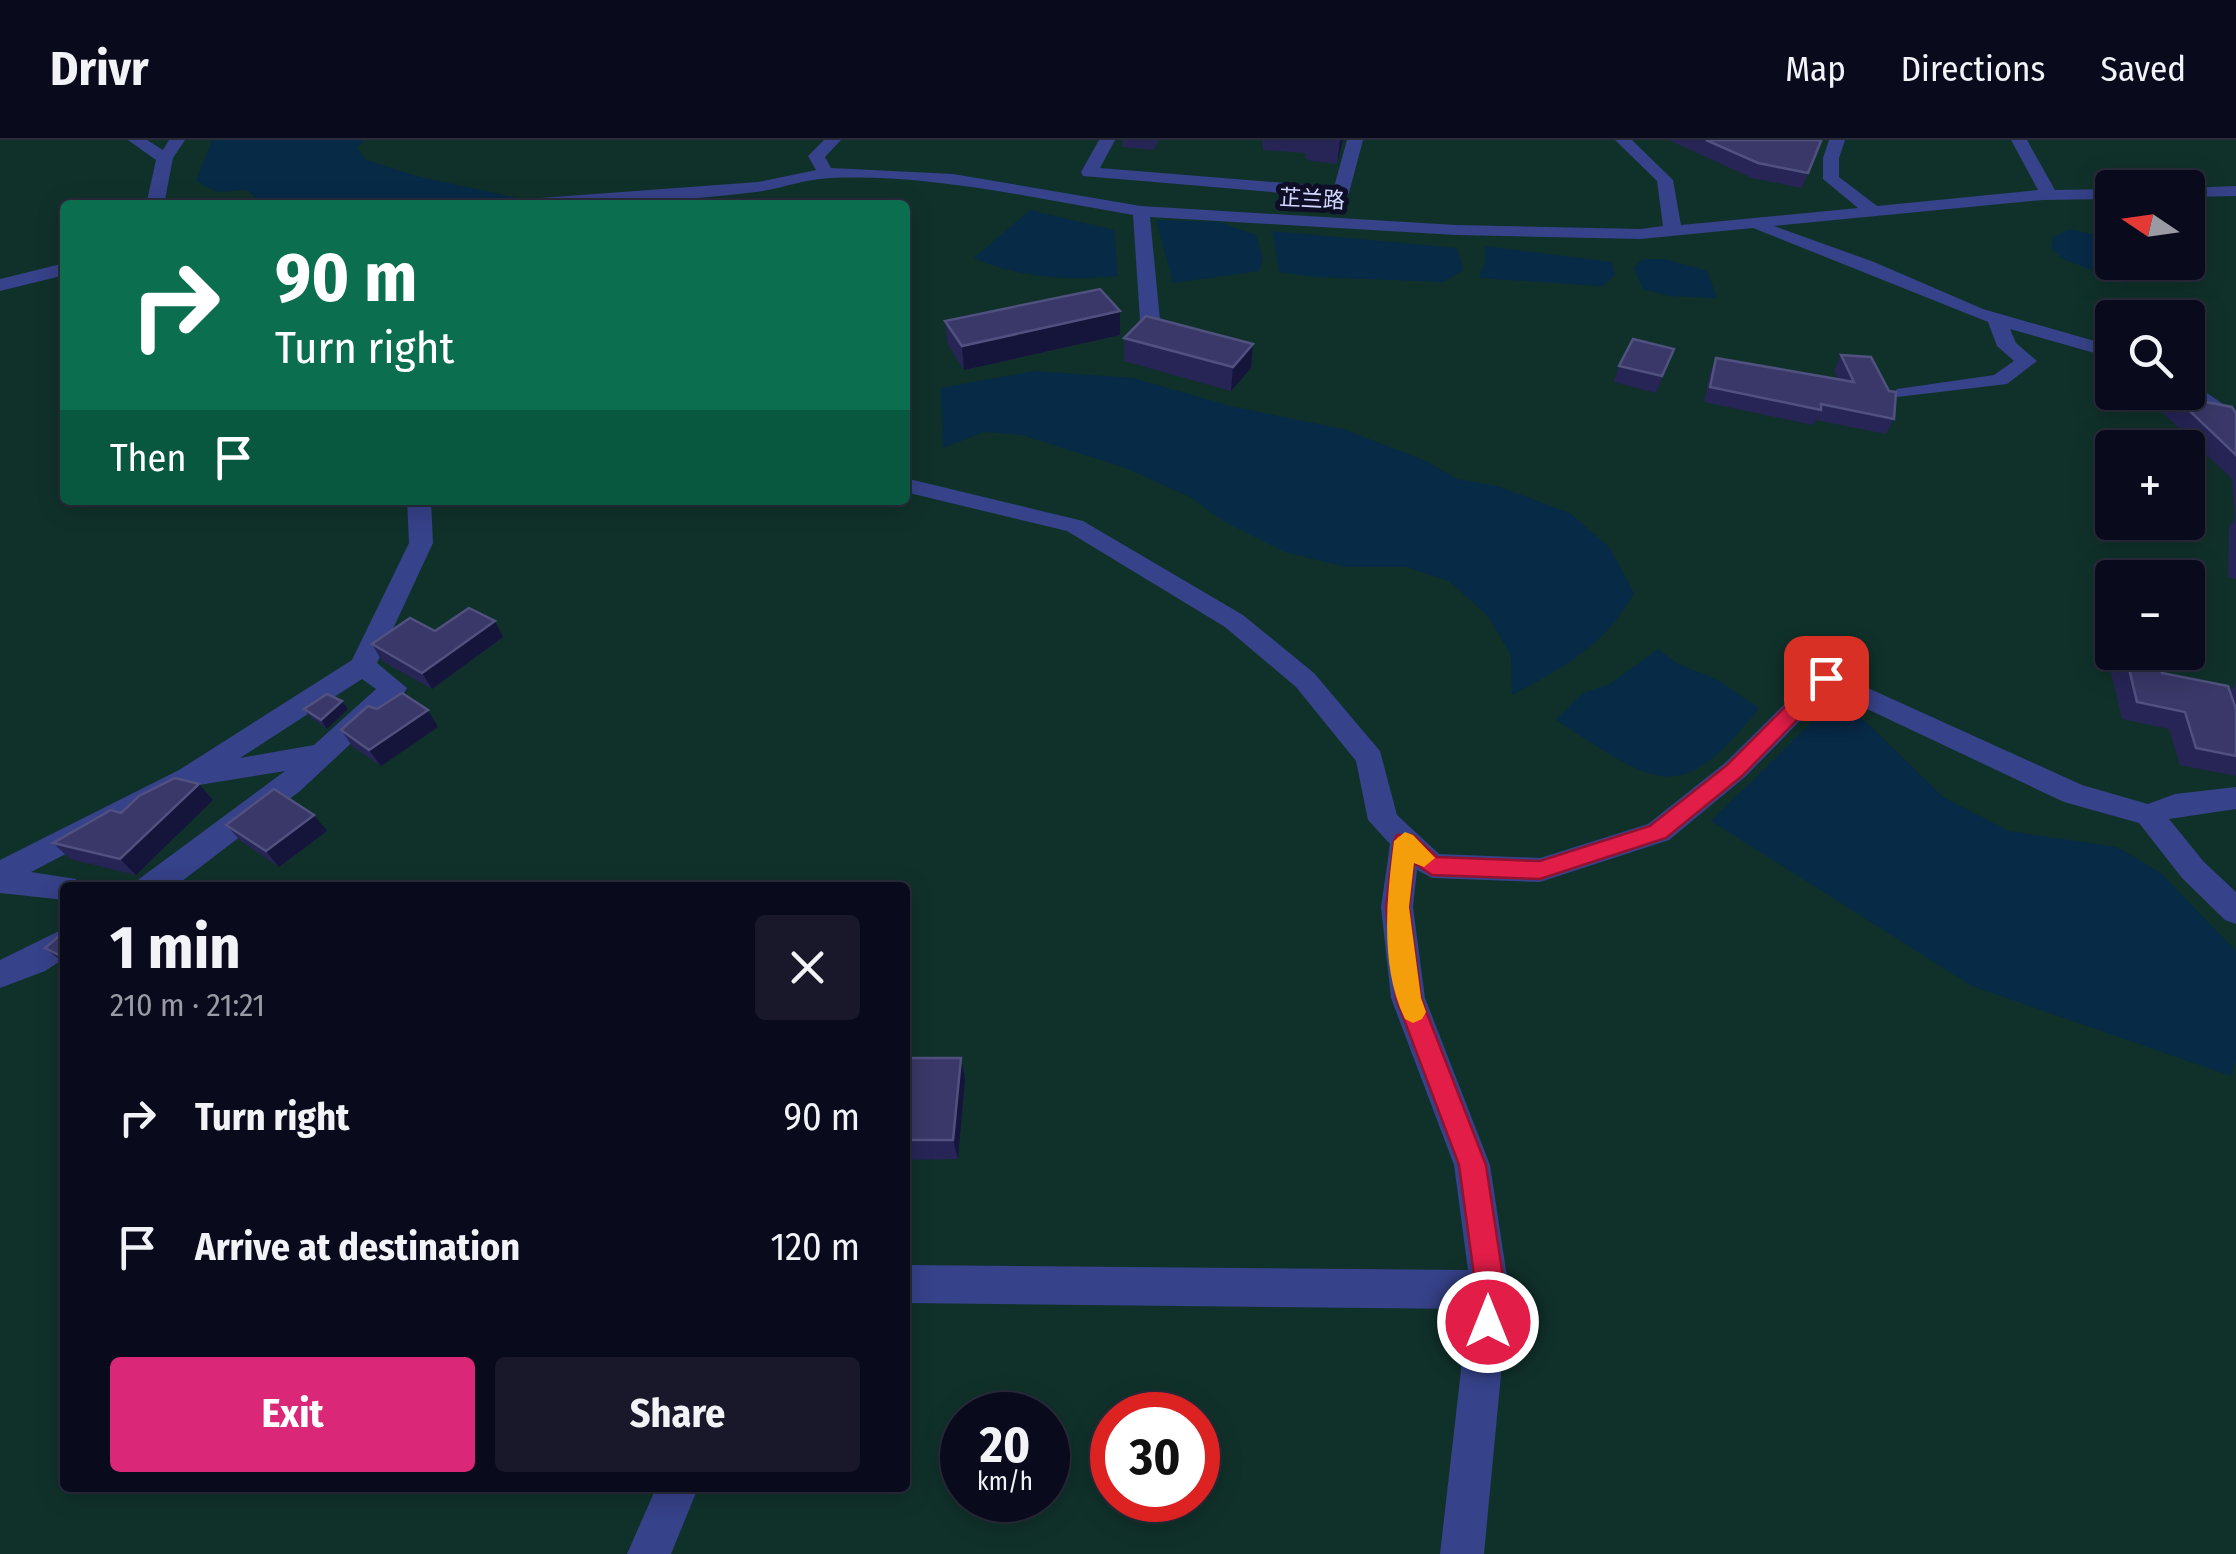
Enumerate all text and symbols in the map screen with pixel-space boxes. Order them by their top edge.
text: Drivr [50,40,149,98]
text: Map [1785,48,1846,90]
text: Directions [1901,48,2046,90]
text: Saved [2101,48,2186,90]
north arrow [2095,170,2205,280]
map controls [2095,170,2205,670]
street label: 芷兰路 [1278,184,1346,214]
text: 90 m [275,236,417,320]
icon: right [110,240,240,370]
button: search [2095,300,2205,410]
text: Turn right [275,321,454,375]
icon: arrive [206,430,261,485]
button: + [2095,430,2205,540]
text: Then [110,435,186,481]
button: − [2095,560,2205,670]
pin [1784,636,1869,721]
icon: arrive [1799,651,1854,706]
text: 1 min [110,912,241,984]
button: close [755,915,860,1020]
text: 210 m · 21:21 [110,986,265,1024]
icon: right [110,1090,165,1145]
text: Turn right [195,1094,349,1140]
text: 90 m [784,1094,860,1140]
icon: arrive [110,1220,165,1275]
text: Arrive at destination [195,1224,520,1270]
text: 120 m [770,1224,860,1270]
position arrow [1436,1270,1540,1374]
button: Exit [110,1357,475,1472]
button: Share [495,1357,860,1472]
speed limit sign: 30 [1090,1392,1220,1522]
text: 20 [980,1415,1030,1475]
text: km/h [977,1467,1033,1497]

